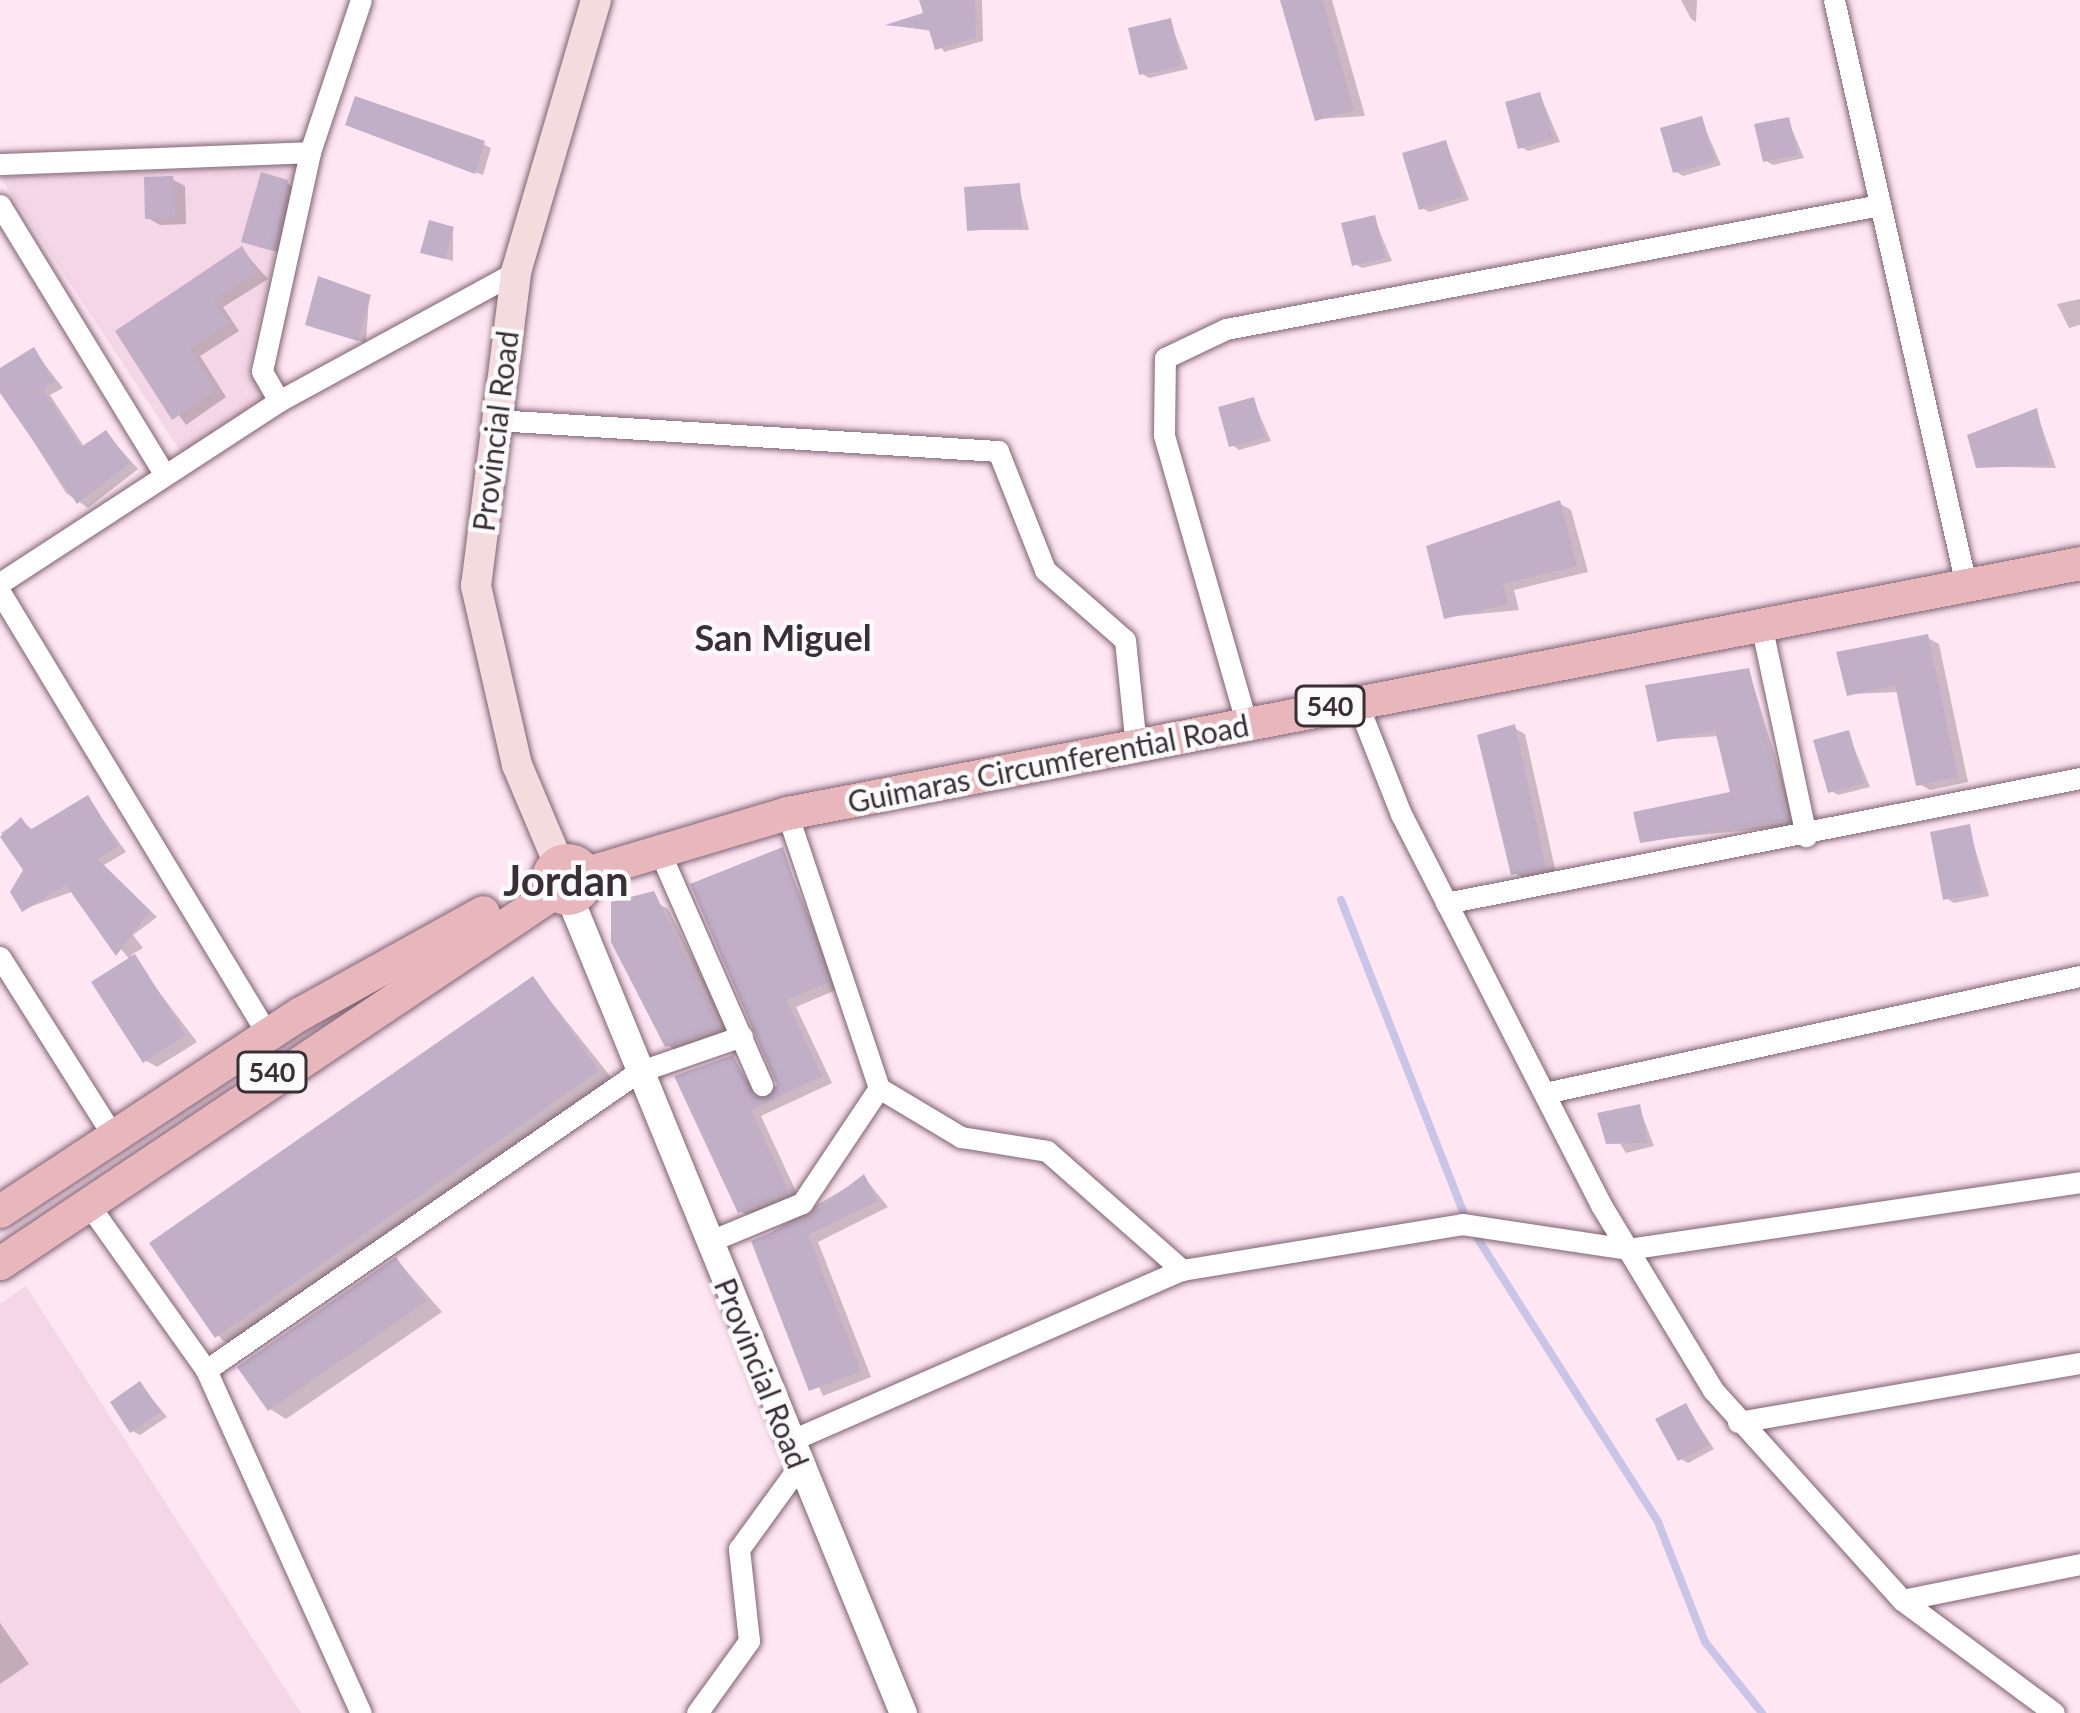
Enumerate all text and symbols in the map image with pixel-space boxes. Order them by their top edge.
street label: Provincial Road [465,329,525,533]
district label: San Miguel [694,616,872,660]
road number: 540 [1294,685,1366,727]
street label: Guimaras Circumferential Road [844,706,1252,820]
district label: Jordan [503,855,629,905]
road number: 540 [236,1051,308,1093]
street label: Provincial Road [708,1273,816,1473]

